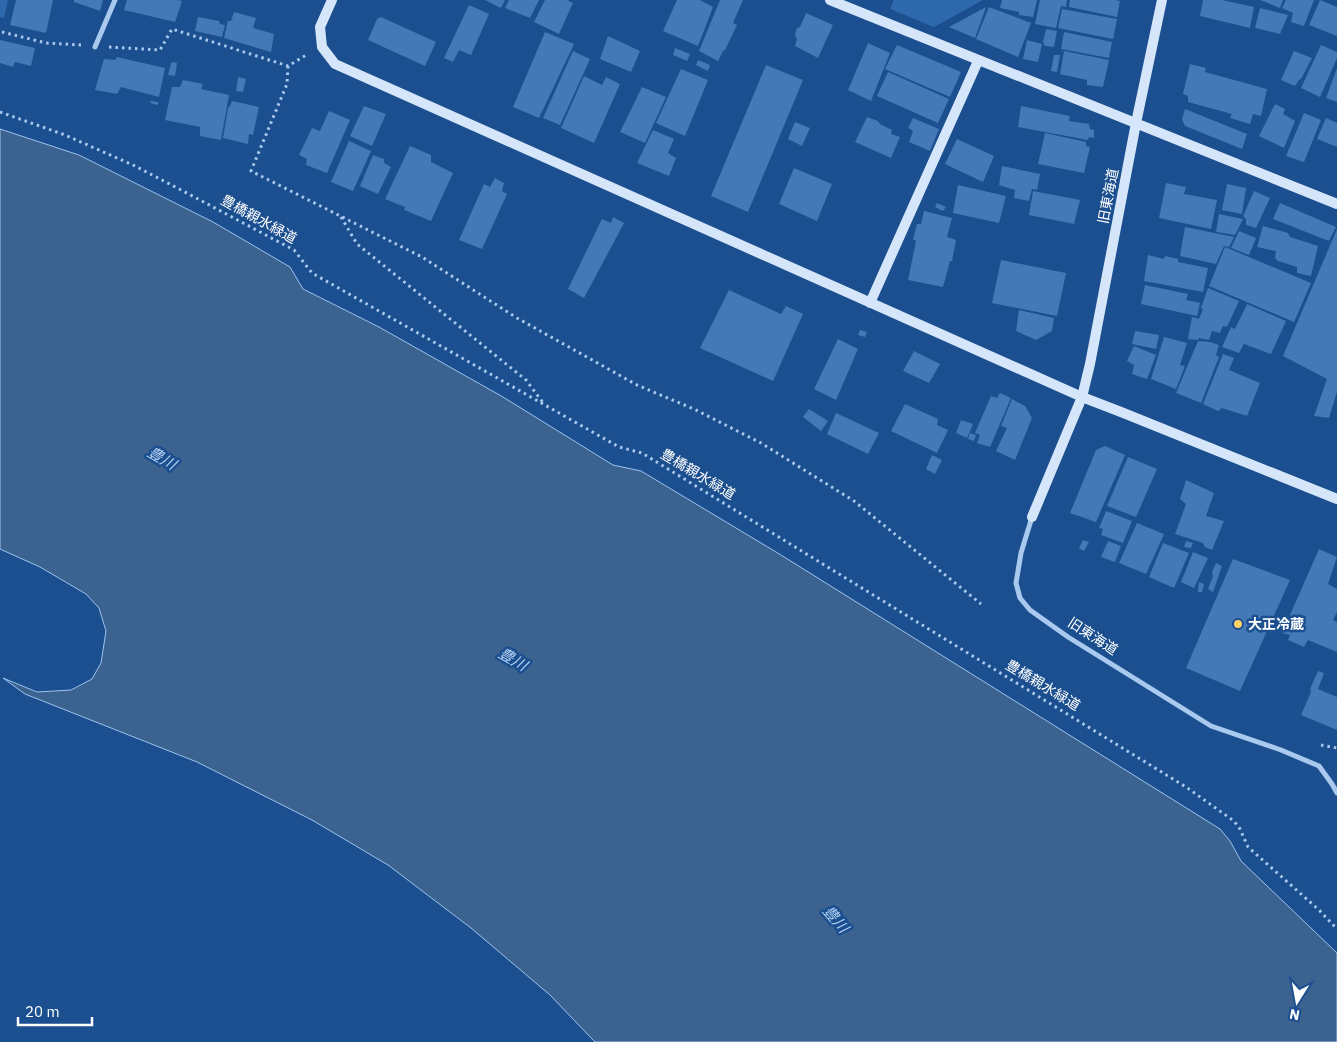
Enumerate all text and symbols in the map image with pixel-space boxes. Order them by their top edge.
street label: 旧東海道 [1094,167,1122,225]
street label: 豊橋親水緑道 [218,191,300,247]
water label: 豊川 [144,442,181,475]
street label: 豊橋親水緑道 [657,445,739,503]
street label: 旧東海道 [1065,613,1121,659]
place label: 大正冷蔵 [1248,615,1304,633]
marker: 大正冷蔵 [1232,618,1244,630]
water label: 豊川 [495,643,532,676]
street label: 豊橋親水緑道 [1002,656,1084,714]
water label: 豊川 [819,901,854,938]
north arrow [1272,977,1322,1027]
scale bar [18,994,91,1026]
text: 20 m [25,1002,60,1021]
text: N [1288,1005,1301,1025]

